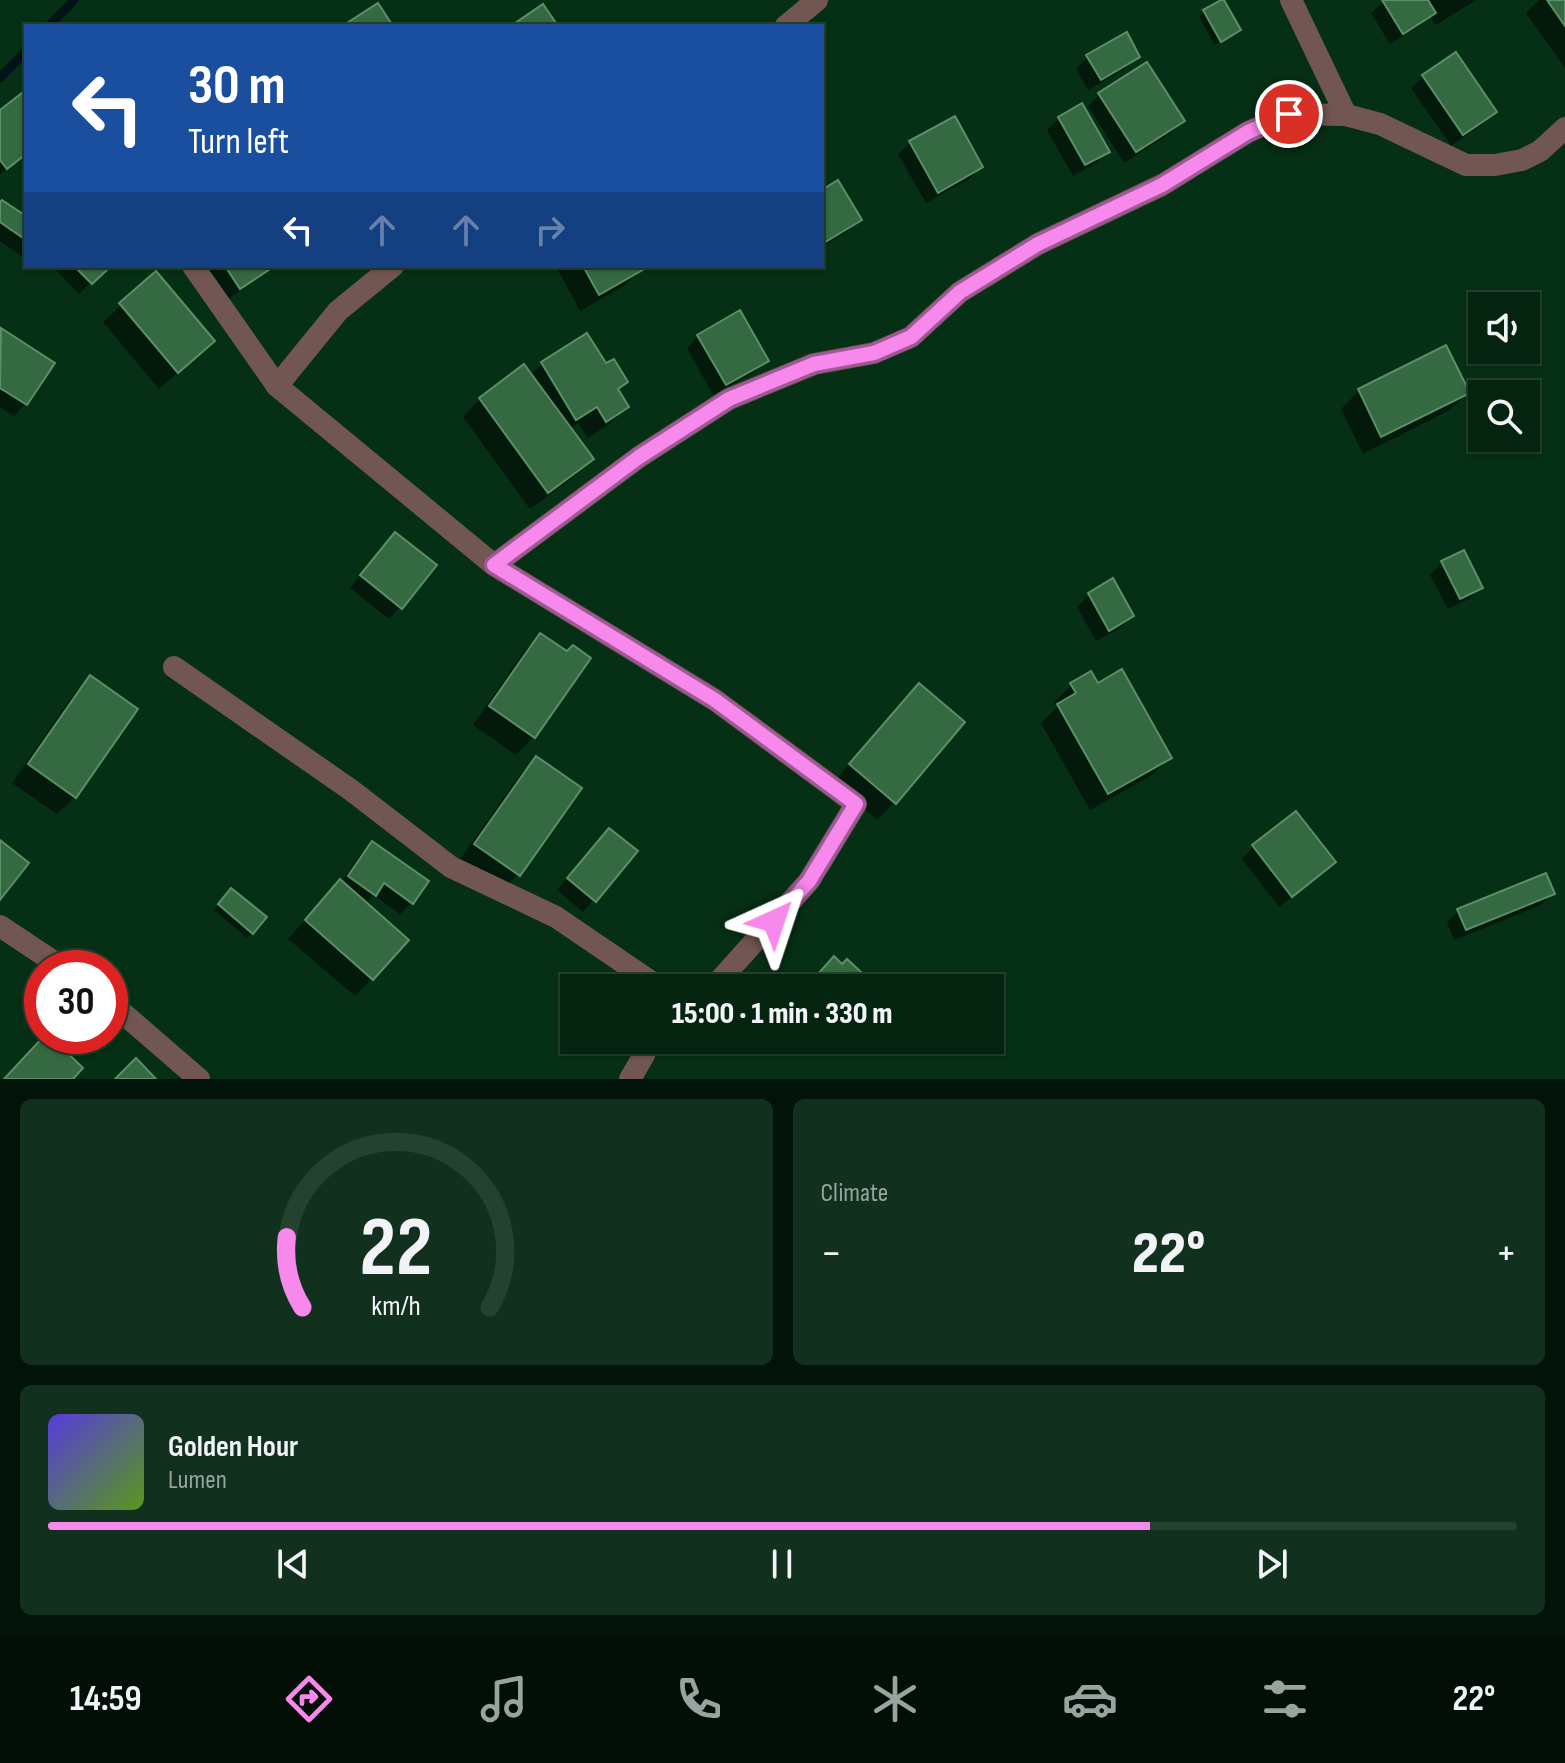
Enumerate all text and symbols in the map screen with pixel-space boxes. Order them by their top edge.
text: 30 m [188,53,286,120]
icon: left [56,56,160,160]
pin [1255,80,1323,148]
icon: arrive [1267,92,1311,136]
text: Turn left [188,121,289,164]
icon: left [276,208,320,252]
icon: ahead [360,208,404,252]
icon: ahead [444,208,488,252]
icon: right [528,208,572,252]
map controls [1468,292,1540,452]
button: sound [1468,292,1540,364]
button: search [1468,380,1540,452]
position arrow [732,879,816,963]
speed limit sign: 30 [24,950,128,1054]
text: 15:00 · 1 min · 330 m [672,996,892,1032]
text: Climate [821,1178,888,1209]
text: 22 [360,1199,433,1299]
text: 22° [1132,1218,1205,1290]
text: − [821,1227,842,1280]
text: + [1495,1227,1517,1280]
text: km/h [372,1289,421,1324]
text: Golden Hour [168,1429,298,1465]
text: Lumen [168,1465,227,1496]
icon: previous [271,1542,315,1586]
icon: pause [760,1542,804,1586]
icon: next [1250,1542,1294,1586]
icon: directions [281,1671,337,1727]
icon: music [476,1671,532,1727]
icon: phone [671,1671,727,1727]
icon: climate [867,1671,923,1727]
icon: car [1062,1671,1118,1727]
icon: filters [1257,1671,1313,1727]
text: 14:59 [70,1678,142,1721]
text: 22° [1452,1678,1495,1721]

